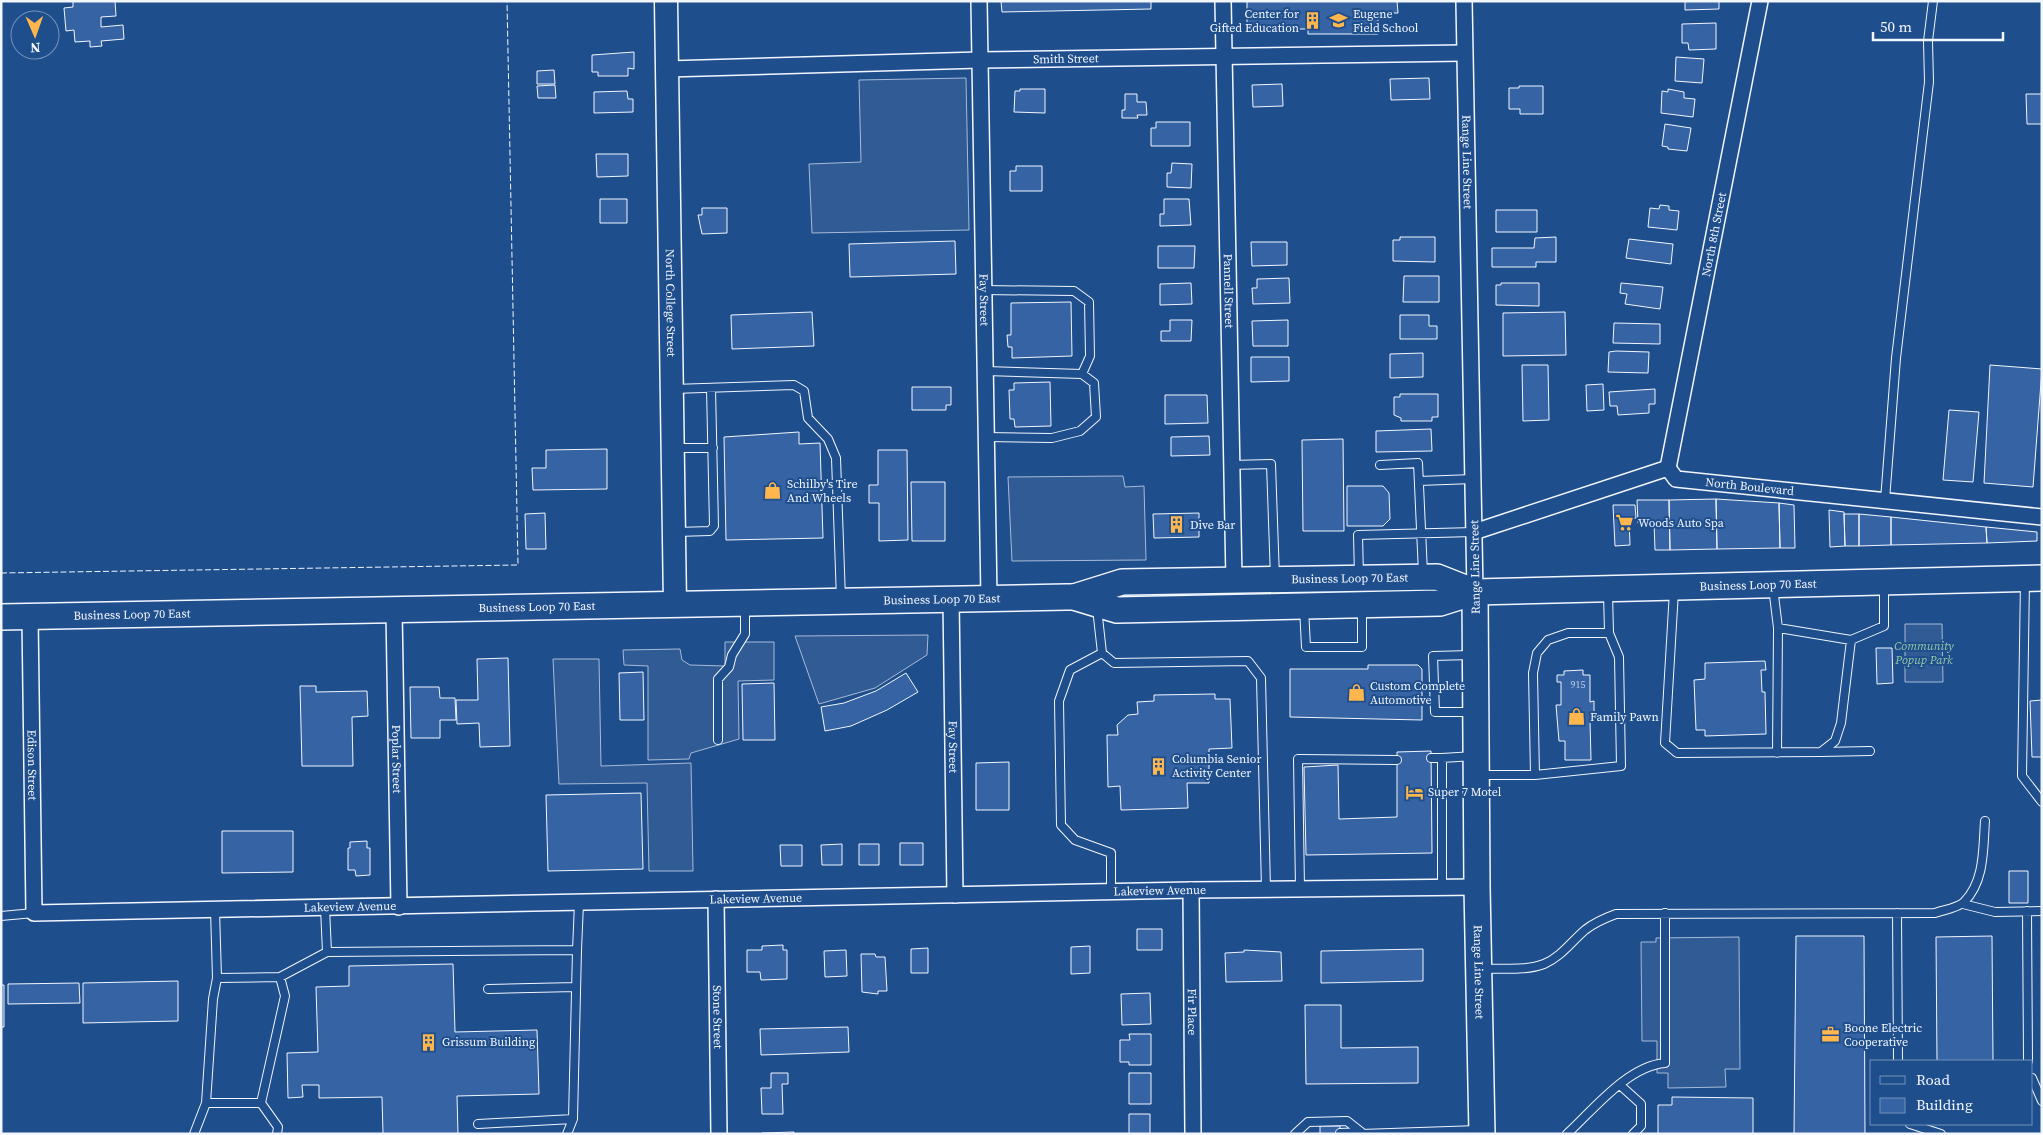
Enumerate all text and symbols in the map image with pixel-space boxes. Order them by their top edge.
place label: Center for Gifted Education [1210,6,1299,36]
place label: Eugene Field School [1353,6,1419,36]
north arrow [10,10,60,60]
scale bar [1873,10,2003,42]
building icon: Center for Gifted Education [1303,11,1323,31]
school or university icon: Eugene Field School [1329,11,1349,31]
text: 50 m [1880,16,1912,37]
text: N [30,38,41,58]
street label: Smith Street [1033,50,1099,67]
street label: Range Line Street [1458,115,1476,209]
street label: North 8th Street [1698,191,1730,278]
street label: North College Street [662,249,679,357]
street label: Pannell Street [1220,253,1237,329]
street label: Fay Street [976,274,992,326]
street label: North Boulevard [1705,474,1795,499]
place label: Schilby's Tire And Wheels [787,476,858,506]
shop icon: Schilby's Tire And Wheels [763,481,783,501]
supermarket icon: Woods Auto Spa [1614,513,1634,533]
building icon: Dive Bar [1166,515,1186,535]
place label: Woods Auto Spa [1638,515,1725,531]
place label: Dive Bar [1190,517,1235,533]
street label: Range Line Street [1466,520,1484,614]
street label: Business Loop 70 East [1291,569,1408,587]
street label: Business Loop 70 East [1699,576,1817,594]
street label: Business Loop 70 East [883,590,1001,608]
street label: Business Loop 70 East [478,598,596,616]
street label: Business Loop 70 East [73,605,191,624]
park label: Community Popup Park [1894,638,1954,668]
place label: Custom Complete Automotive [1370,678,1465,708]
house number: 915 [1571,678,1586,691]
shop icon: Custom Complete Automotive [1346,683,1366,703]
shop icon: Family Pawn [1566,707,1586,727]
place label: Family Pawn [1590,709,1659,725]
street label: Fay Street [945,721,961,773]
street label: Poplar Street [388,725,405,794]
street label: Edison Street [24,730,40,800]
place label: Columbia Senior Activity Center [1172,751,1262,781]
building icon: Columbia Senior Activity Center [1148,756,1168,776]
hotel icon: Super 7 Motel [1404,782,1424,802]
place label: Super 7 Motel [1428,784,1502,800]
street label: Lakeview Avenue [1113,882,1206,900]
street label: Lakeview Avenue [709,890,802,908]
street label: Lakeview Avenue [303,898,396,916]
street label: Range Line Street [1470,925,1488,1019]
street label: Stone Street [709,985,726,1049]
street label: Fir Place [1184,988,1200,1036]
place label: Boone Electric Cooperative [1844,1020,1922,1050]
office icon: Boone Electric Cooperative [1820,1025,1840,1045]
building icon: Grissum Building [418,1032,438,1052]
place label: Grissum Building [442,1034,535,1050]
legend [1870,1060,2033,1125]
text: Road [1916,1069,1950,1090]
text: Building [1916,1094,1973,1115]

